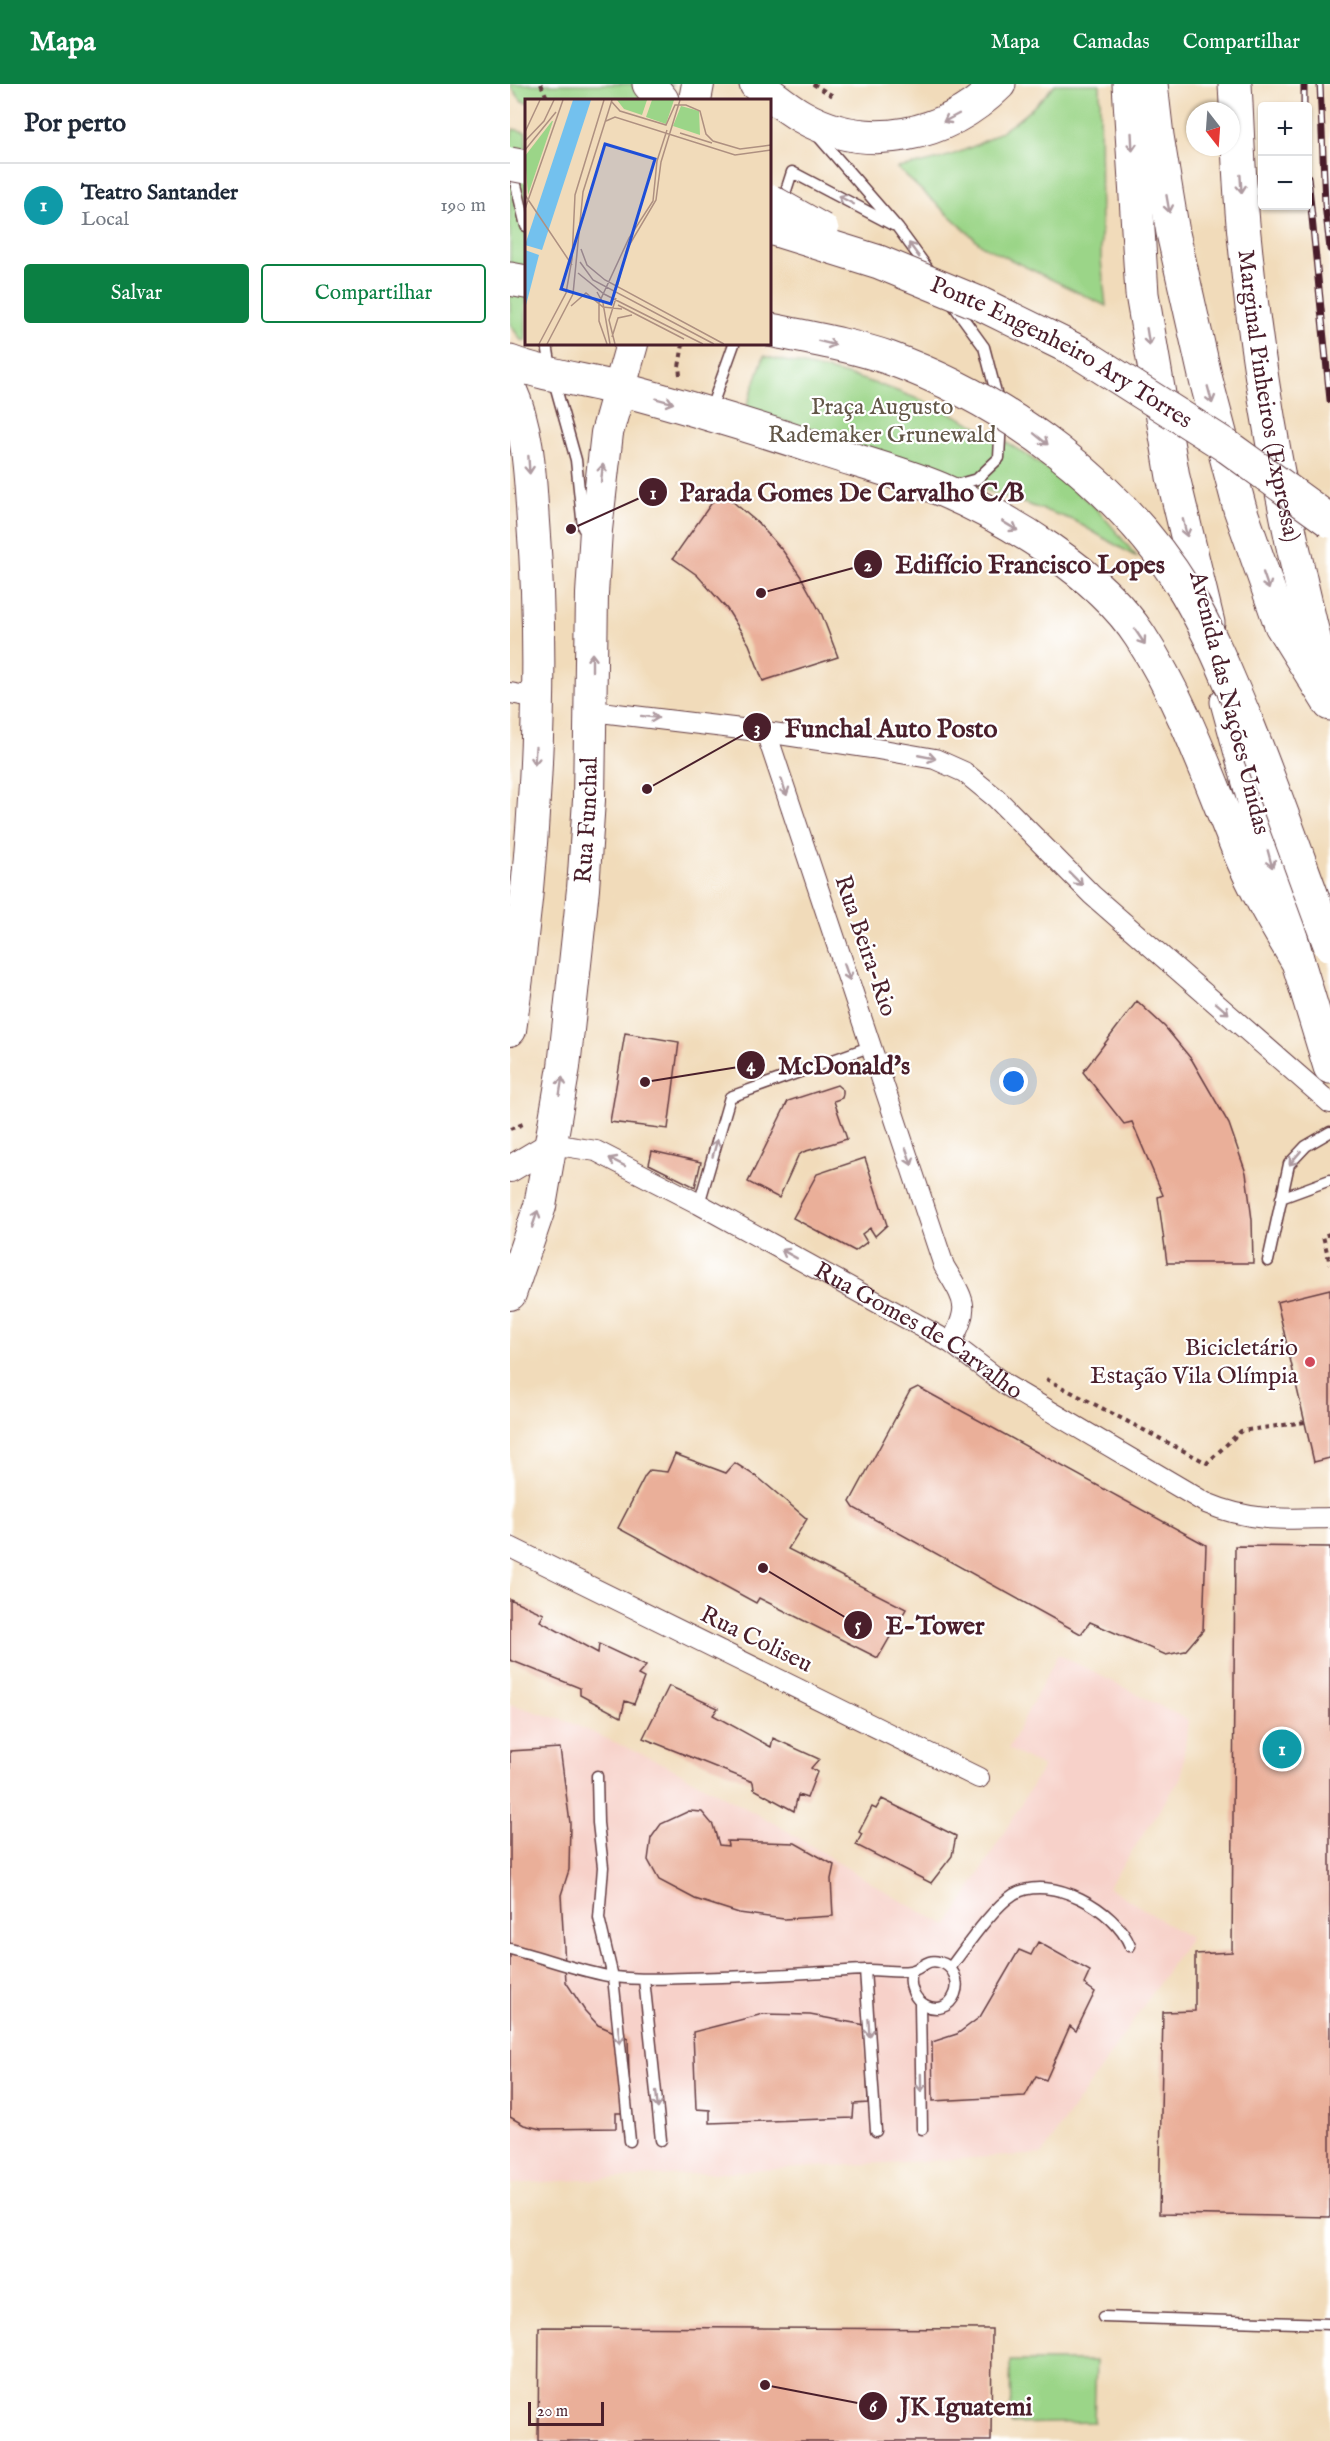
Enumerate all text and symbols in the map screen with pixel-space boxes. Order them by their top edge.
text: Mapa [30,25,96,60]
text: Mapa [990,29,1040,56]
text: Camadas [1073,29,1150,56]
text: Compartilhar [1183,29,1300,56]
inset map [525,99,771,345]
north arrow [1186,102,1240,156]
map controls [1258,102,1312,210]
button: + [1258,102,1312,156]
text: Por perto [24,107,126,140]
one-way arrow [943,113,961,124]
one-way arrow [1127,132,1138,152]
button: − [1258,156,1312,210]
one-way arrow [1236,174,1247,194]
text: Teatro Santander [81,179,238,207]
text: 1 [40,193,47,218]
text: 190 m [440,193,486,218]
one-way arrow [838,194,856,205]
one-way arrow [1163,194,1174,214]
text: Local [81,207,129,232]
one-way arrow [908,243,920,259]
street label: Marginal Pinheiros (Expressa) [1230,248,1307,545]
button: Salvar [24,264,249,323]
button: Compartilhar [261,264,486,323]
street label: Ponte Engenheiro Ary Torres [925,269,1198,436]
one-way arrow [1143,326,1154,346]
one-way arrow [817,337,836,349]
one-way arrow [1205,385,1216,404]
park label: Praça Augusto Rademaker Grunewald [768,392,996,451]
one-way arrow [655,395,674,407]
one-way arrow [1033,432,1049,445]
one-way arrow [524,455,535,474]
one-way arrow [597,464,608,483]
callout: Parada Gomes De Carvalho C/B [638,470,1036,514]
text: Parada Gomes De Carvalho C/B [680,477,1024,510]
text: 1 [650,483,657,506]
one-way arrow [1179,518,1191,537]
one-way arrow [1001,520,1018,532]
callout: Edifício Francisco Lopes [853,542,1177,586]
text: Edifício Francisco Lopes [895,549,1165,582]
text: 2 [864,555,873,578]
street label: Avenida das Nações Unidas [1181,567,1277,838]
one-way arrow [1261,572,1272,590]
one-way arrow [1134,628,1146,644]
one-way arrow [586,653,598,673]
callout: Funchal Auto Posto [742,705,1009,749]
one-way arrow [640,712,659,723]
text: Funchal Auto Posto [785,713,997,746]
text: 3 [754,718,760,741]
one-way arrow [529,746,541,766]
one-way arrow [917,752,936,764]
street label: Rua Funchal [568,756,605,884]
one-way arrow [780,777,791,796]
one-way arrow [1265,849,1276,868]
street label: Rua Beira-Rio [826,871,904,1021]
one-way arrow [1069,871,1083,886]
one-way arrow [842,962,853,981]
one-way arrow [1214,1001,1229,1015]
callout: McDonald's [736,1043,922,1087]
text: McDonald's [778,1050,910,1083]
text: 4 [747,1055,757,1078]
your location [999,1067,1028,1096]
one-way arrow [555,1077,566,1097]
one-way arrow [710,1139,721,1158]
one-way arrow [905,1147,916,1165]
one-way arrow [1289,1150,1302,1166]
one-way arrow [609,1156,627,1167]
one-way arrow [531,1210,542,1229]
one-way arrow [781,1248,798,1260]
street label: Rua Gomes de Carvalho [809,1255,1028,1407]
place label: Bicicletário Estação Vila Olímpia [1090,1333,1299,1392]
marker: Bicicletário Estação Vila Olímpia [1303,1355,1317,1369]
street label: Rua Coliseu [695,1600,817,1680]
callout: E-Tower [843,1603,996,1647]
text: E-Tower [886,1610,985,1643]
text: 5 [855,1615,862,1638]
pin: 1 [1262,1726,1302,1772]
one-way arrow [864,2018,875,2038]
one-way arrow [614,2024,625,2044]
one-way arrow [915,2072,927,2092]
one-way arrow [652,2090,663,2109]
callout: JK Iguatemi [858,2384,1045,2428]
text: JK Iguatemi [896,2391,1033,2424]
text: 6 [869,2396,878,2419]
scale bar [528,2399,604,2426]
text: 20 m [537,2402,568,2422]

